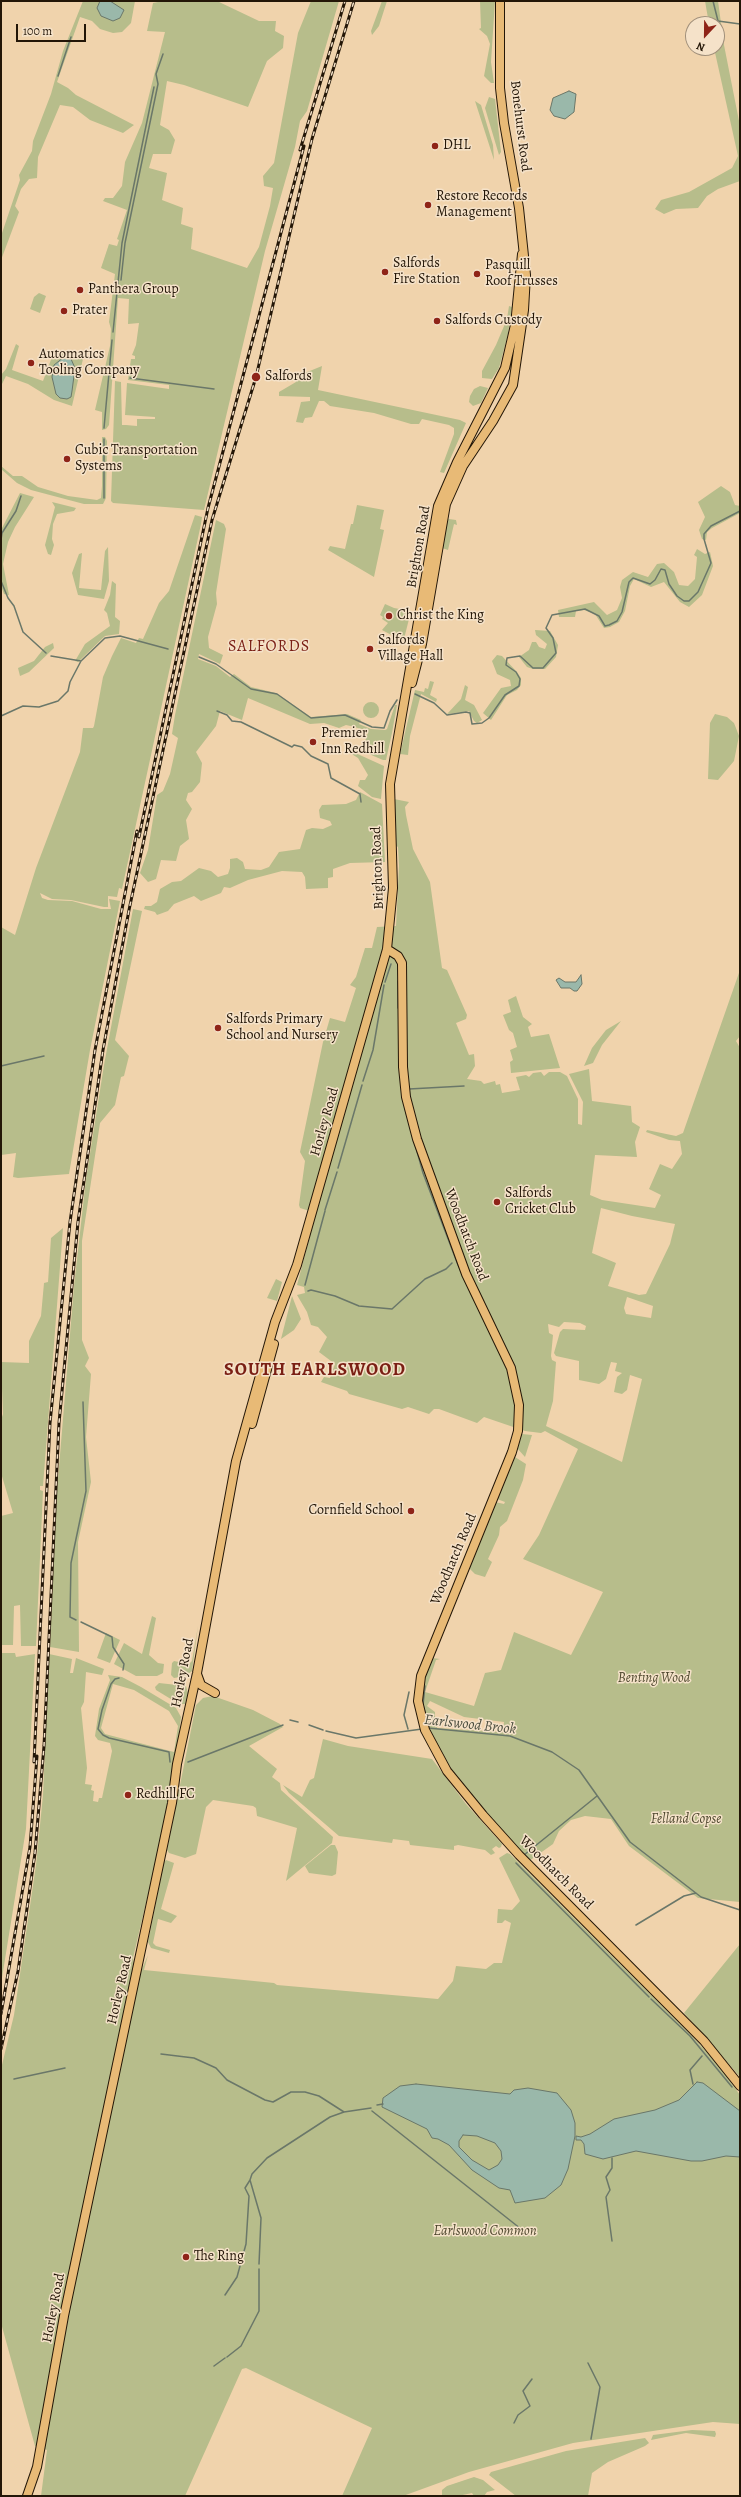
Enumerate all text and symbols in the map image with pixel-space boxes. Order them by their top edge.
scale bar [18,16,88,42]
north arrow [685,16,725,56]
text: 100 m [23,23,52,39]
text: N [694,38,707,55]
street label: Bonehurst Road [506,79,534,173]
place label: DHL [443,138,470,154]
marker: DHL [430,141,440,151]
place label: Restore Records Management [436,189,527,222]
marker: Restore Records Management [423,200,433,210]
place label: Salfords Fire Station [393,256,460,288]
place label: Pasquill Roof Trusses [485,258,558,290]
marker: Salfords Fire Station [380,267,390,277]
marker: Pasquill Roof Trusses [472,269,482,279]
place label: Panthera Group [88,282,179,298]
marker: Panthera Group [75,285,85,295]
place label: Prater [72,303,108,319]
marker: Prater [59,306,69,316]
place label: Salfords Custody [445,313,542,329]
marker: Salfords Custody [432,316,442,326]
place label: Automatics Tooling Company [39,347,139,380]
marker: Automatics Tooling Company [26,358,36,368]
place label: Salfords [265,369,312,385]
marker: Salfords [250,371,262,383]
place label: Cubic Transportation Systems [75,443,197,476]
marker: Cubic Transportation Systems [62,454,72,464]
street label: Brighton Road [404,505,434,589]
place label: Christ the King [397,608,484,624]
marker: Christ the King [384,611,394,621]
place label: Salfords Village Hall [378,633,443,666]
district label: SALFORDS [228,637,310,657]
marker: Salfords Village Hall [365,644,375,654]
place label: Premier Inn Redhill [321,726,384,758]
marker: Premier Inn Redhill [308,737,318,747]
street label: Brighton Road [368,826,388,910]
place label: Salfords Primary School and Nursery [226,1012,338,1044]
marker: Salfords Primary School and Nursery [213,1023,223,1033]
street label: Horley Road [307,1086,343,1158]
place label: Salfords Cricket Club [505,1186,576,1218]
street label: Woodhatch Road [441,1187,491,1283]
marker: Salfords Cricket Club [492,1197,502,1207]
district label: SOUTH EARLSWOOD [224,1360,406,1382]
place label: Cornfield School [308,1503,403,1519]
marker: Cornfield School [406,1506,416,1516]
street label: Woodhatch Road [427,1511,481,1607]
street label: Horley Road [168,1637,198,1709]
park label: Benting Wood [618,1671,690,1687]
water label: Earlswood Brook [423,1711,517,1739]
place label: Redhill FC [136,1787,195,1803]
marker: Redhill FC [123,1790,133,1800]
park label: Felland Copse [651,1812,721,1828]
street label: Woodhatch Road [516,1833,596,1913]
street label: Horley Road [104,1954,136,2026]
park label: Earlswood Common [433,2224,537,2240]
place label: The Ring [194,2249,244,2265]
marker: The Ring [181,2252,191,2262]
street label: Horley Road [39,2272,69,2344]

